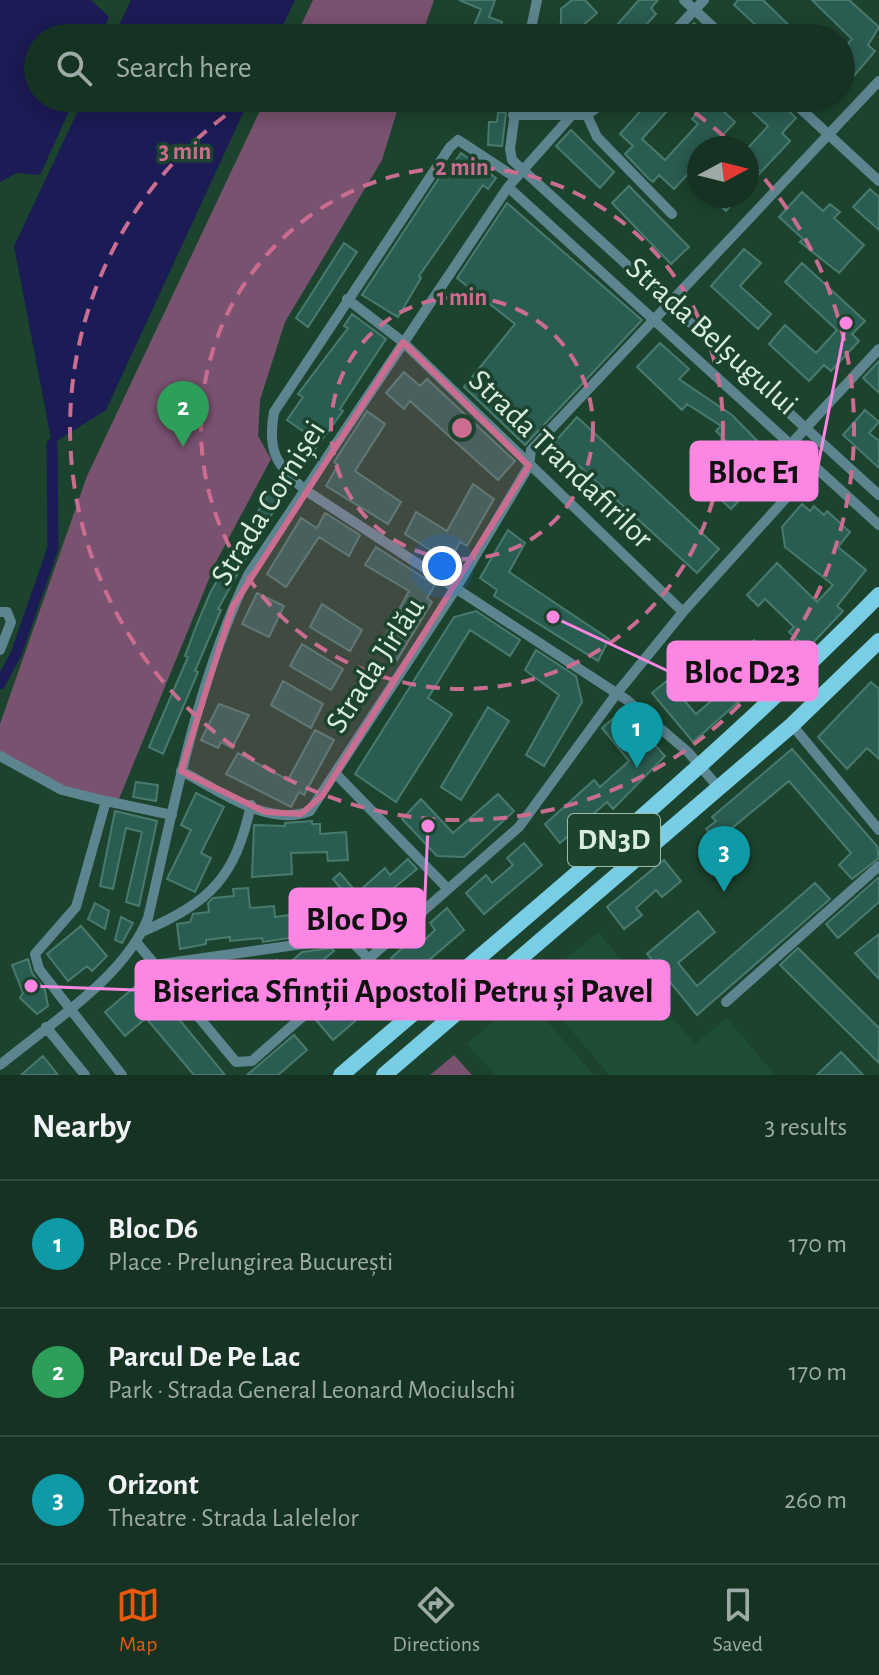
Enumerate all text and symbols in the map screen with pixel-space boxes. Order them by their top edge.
search box [24,24,855,112]
icon: search [52,46,96,90]
text: Search here [116,53,252,83]
north arrow [687,136,759,208]
text: 3 min [159,140,211,164]
text: 2 min [435,156,489,180]
street label: Strada Belșugului [619,251,804,422]
text: 1 min [437,286,487,310]
street label: Strada Trandafirilor [463,363,660,555]
pin: 2 [157,381,209,447]
centre of rings [448,414,476,442]
street label: Strada Cornișei [205,415,333,592]
callout: Bloc E1 [691,442,817,500]
text: Bloc E1 [707,456,801,490]
your location [422,546,462,586]
street label: Strada Jirlău [320,592,430,738]
callout: Bloc D23 [668,642,817,700]
text: Bloc D23 [684,656,800,690]
pin: 1 [611,702,663,768]
road number: DN3D [568,814,660,866]
pin: 3 [698,826,750,892]
callout: Bloc D9 [290,889,424,947]
text: Bloc D9 [306,903,408,937]
callout: Biserica Sfinții Apostoli Petru și Pavel [136,961,669,1019]
text: Biserica Sfinții Apostoli Petru și Pavel [152,975,654,1011]
text: Nearby [32,1110,131,1144]
text: 3 results [764,1114,847,1140]
text: Bloc D6 [108,1214,198,1244]
text: 1 [53,1231,63,1257]
text: 170 m [788,1231,847,1257]
text: Place · Prelungirea București [108,1249,393,1275]
text: Parcul De Pe Lac [108,1342,300,1372]
text: 2 [52,1359,64,1385]
text: 170 m [788,1359,847,1385]
text: Park · Strada General Leonard Mociulschi [108,1377,516,1403]
text: Orizont [108,1470,199,1500]
text: 3 [52,1487,64,1513]
text: 260 m [784,1487,847,1513]
text: Theatre · Strada Lalelelor [108,1505,359,1531]
tab: Map [116,1583,160,1657]
tab: Directions [392,1583,480,1657]
tab: Saved [712,1583,763,1657]

